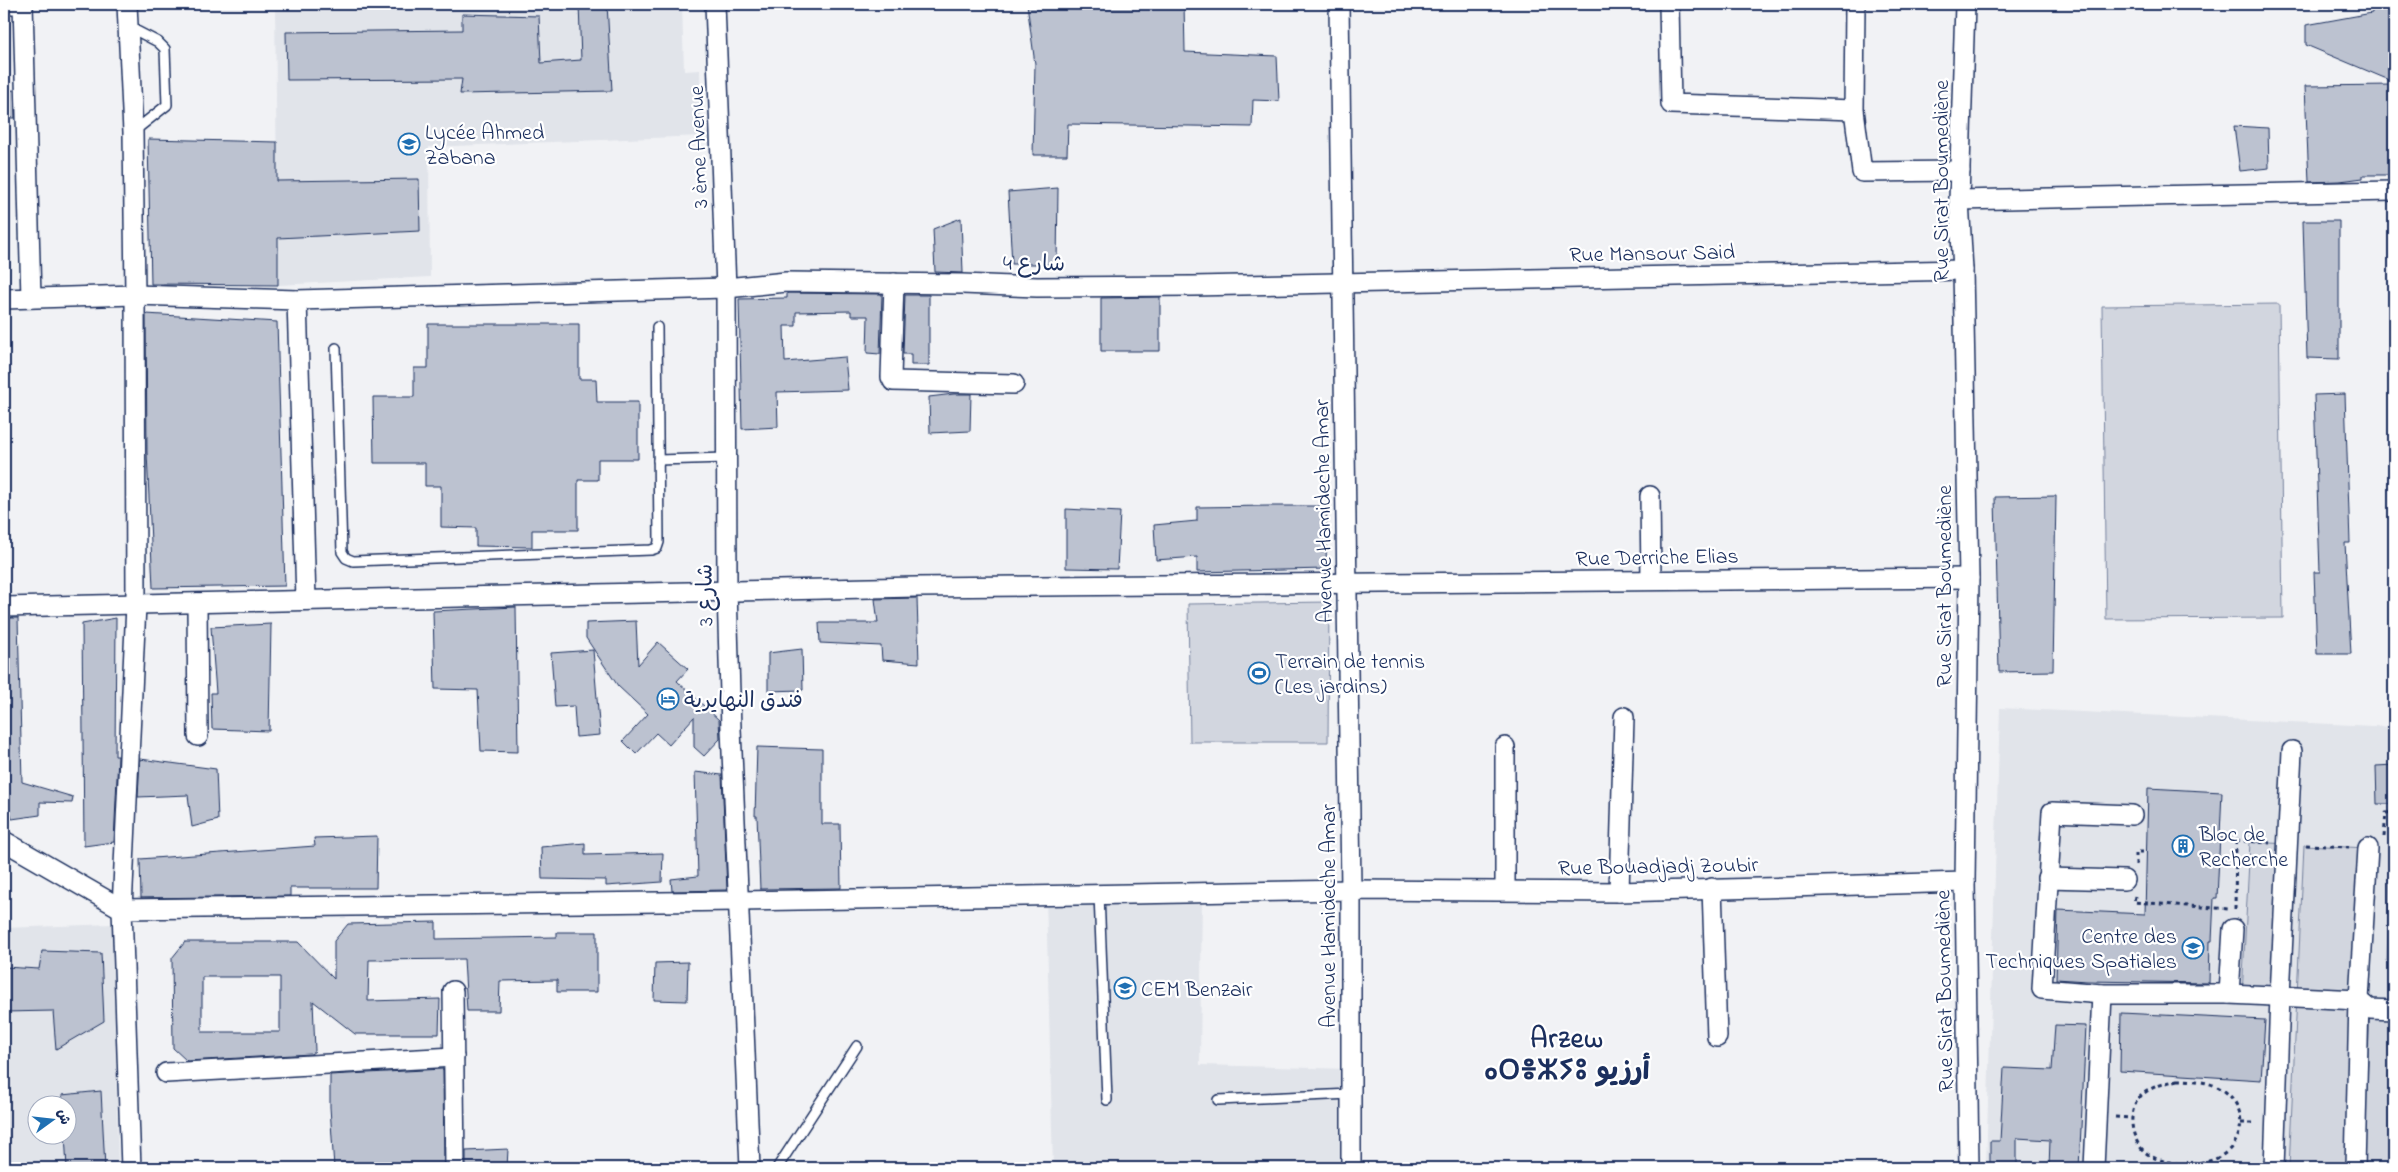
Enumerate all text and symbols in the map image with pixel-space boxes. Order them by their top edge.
street label: Rue Sirat Boumediène [1927,80,1959,282]
street label: 3 ème Avenue [682,85,718,209]
place label: Lycée Ahmed Zabana [425,118,544,175]
school or university icon: Lycée Ahmed Zabana [397,132,421,156]
street label: Rue Mansour Said [1569,238,1735,272]
street label: شارع 4 [1003,248,1065,282]
street label: Avenue Hamideche Amar [1307,398,1343,623]
street label: Rue Sirat Boumediène [1930,485,1962,687]
street label: Rue Derriche Elias [1575,542,1739,576]
street label: شارع 3 [690,564,724,626]
place label: Terrain de tennis (Les jardins) [1275,647,1425,704]
sports icon: Terrain de tennis (Les jardins) [1247,661,1271,685]
place label: فندق النهايرية [684,686,803,718]
hotel icon: فندق النهايرية [656,687,680,711]
street label: Avenue Hamideche Amar [1314,804,1346,1028]
place label: Bloc de Recherche [2198,820,2288,877]
building icon: Bloc de Recherche [2171,834,2195,858]
street label: Rue Bouadjadj Zoubir [1558,850,1759,886]
street label: Rue Sirat Boumediène [1928,889,1964,1092]
place label: Centre des Techniques Spatiales [1985,922,2177,979]
school or university icon: Centre des Techniques Spatiales [2181,936,2205,960]
place label: CEM Benzair [1141,975,1253,1007]
school or university icon: CEM Benzair [1113,976,1137,1000]
district label: Arzew ⴰⵔⴻⵣⵢⵓ أرزيو [1484,1020,1651,1093]
north arrow [28,1094,78,1144]
text: ش [51,1107,75,1127]

